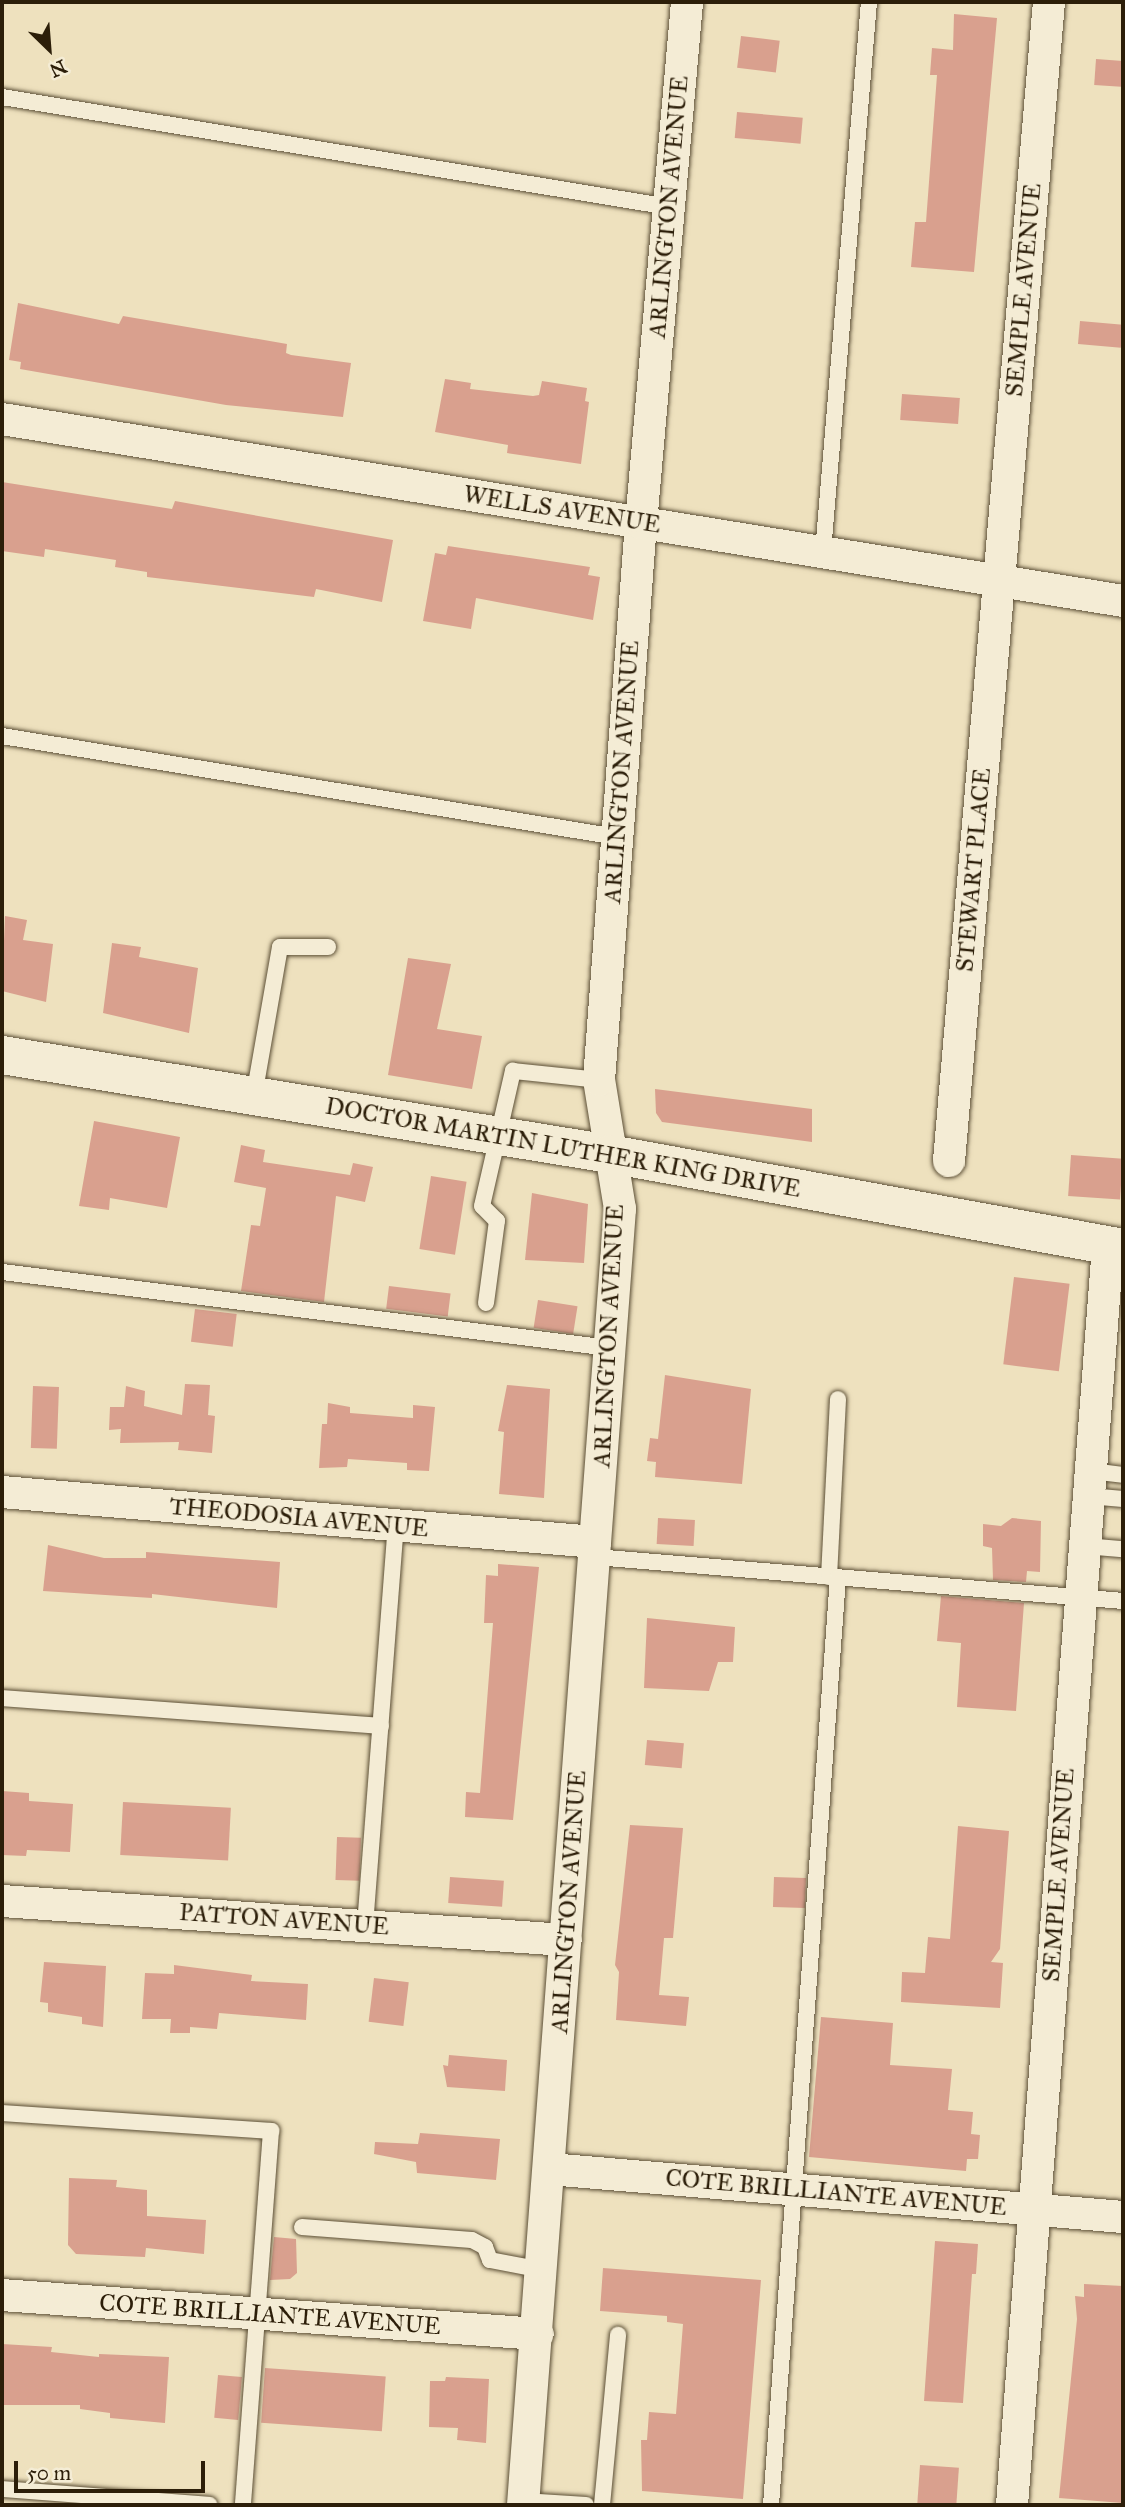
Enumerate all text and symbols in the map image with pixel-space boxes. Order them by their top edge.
north arrow [14,14,84,84]
text: N [46,55,70,82]
street label: ARLINGTON AVENUE [643,75,695,339]
street label: SEMPLE AVENUE [1000,182,1048,398]
street label: WELLS AVENUE [461,480,663,540]
street label: ARLINGTON AVENUE [598,640,646,904]
street label: STEWART PLACE [951,767,997,973]
street label: DOCTOR MARTIN LUTHER KING DRIVE [323,1092,803,1204]
street label: ARLINGTON AVENUE [588,1204,630,1468]
street label: THEODOSIA AVENUE [168,1492,430,1544]
street label: SEMPLE AVENUE [1037,1767,1081,1983]
street label: ARLINGTON AVENUE [545,1770,593,2034]
street label: PATTON AVENUE [178,1898,390,1942]
street label: COTE BRILLIANTE AVENUE [664,2164,1008,2222]
street label: COTE BRILLIANTE AVENUE [98,2289,442,2341]
scale bar [18,2448,208,2492]
text: 50 m [27,2460,71,2486]

